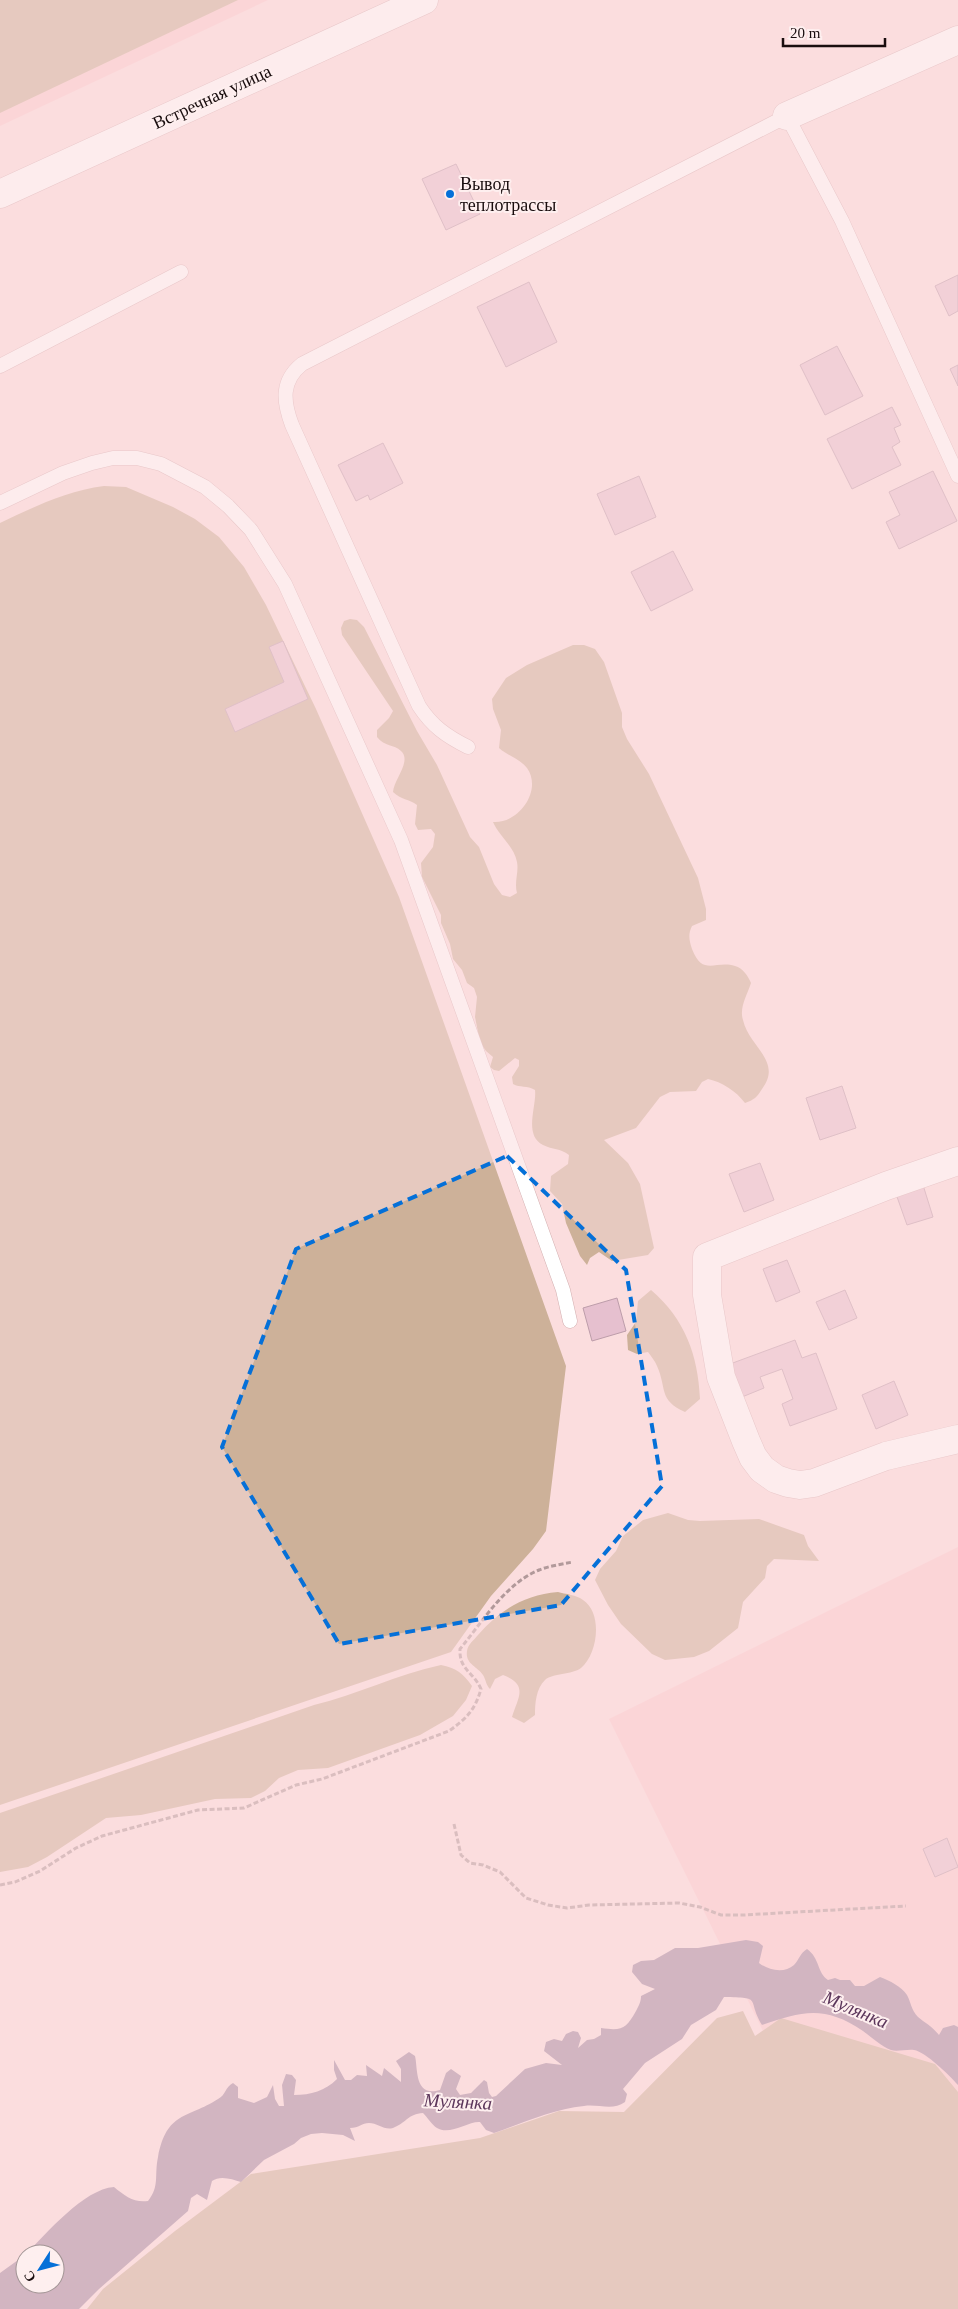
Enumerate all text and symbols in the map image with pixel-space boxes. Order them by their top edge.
scale bar [783,15,886,47]
text: 20 m [790,25,821,41]
street label: Встречная улица [150,61,274,133]
place label: Вывод теплотрассы [460,174,556,215]
marker: Вывод теплотрассы [444,188,456,200]
water label: Мулянка [819,1986,891,2032]
water label: Мулянка [422,2089,493,2114]
north arrow [15,2244,65,2294]
text: С [21,2268,39,2285]

